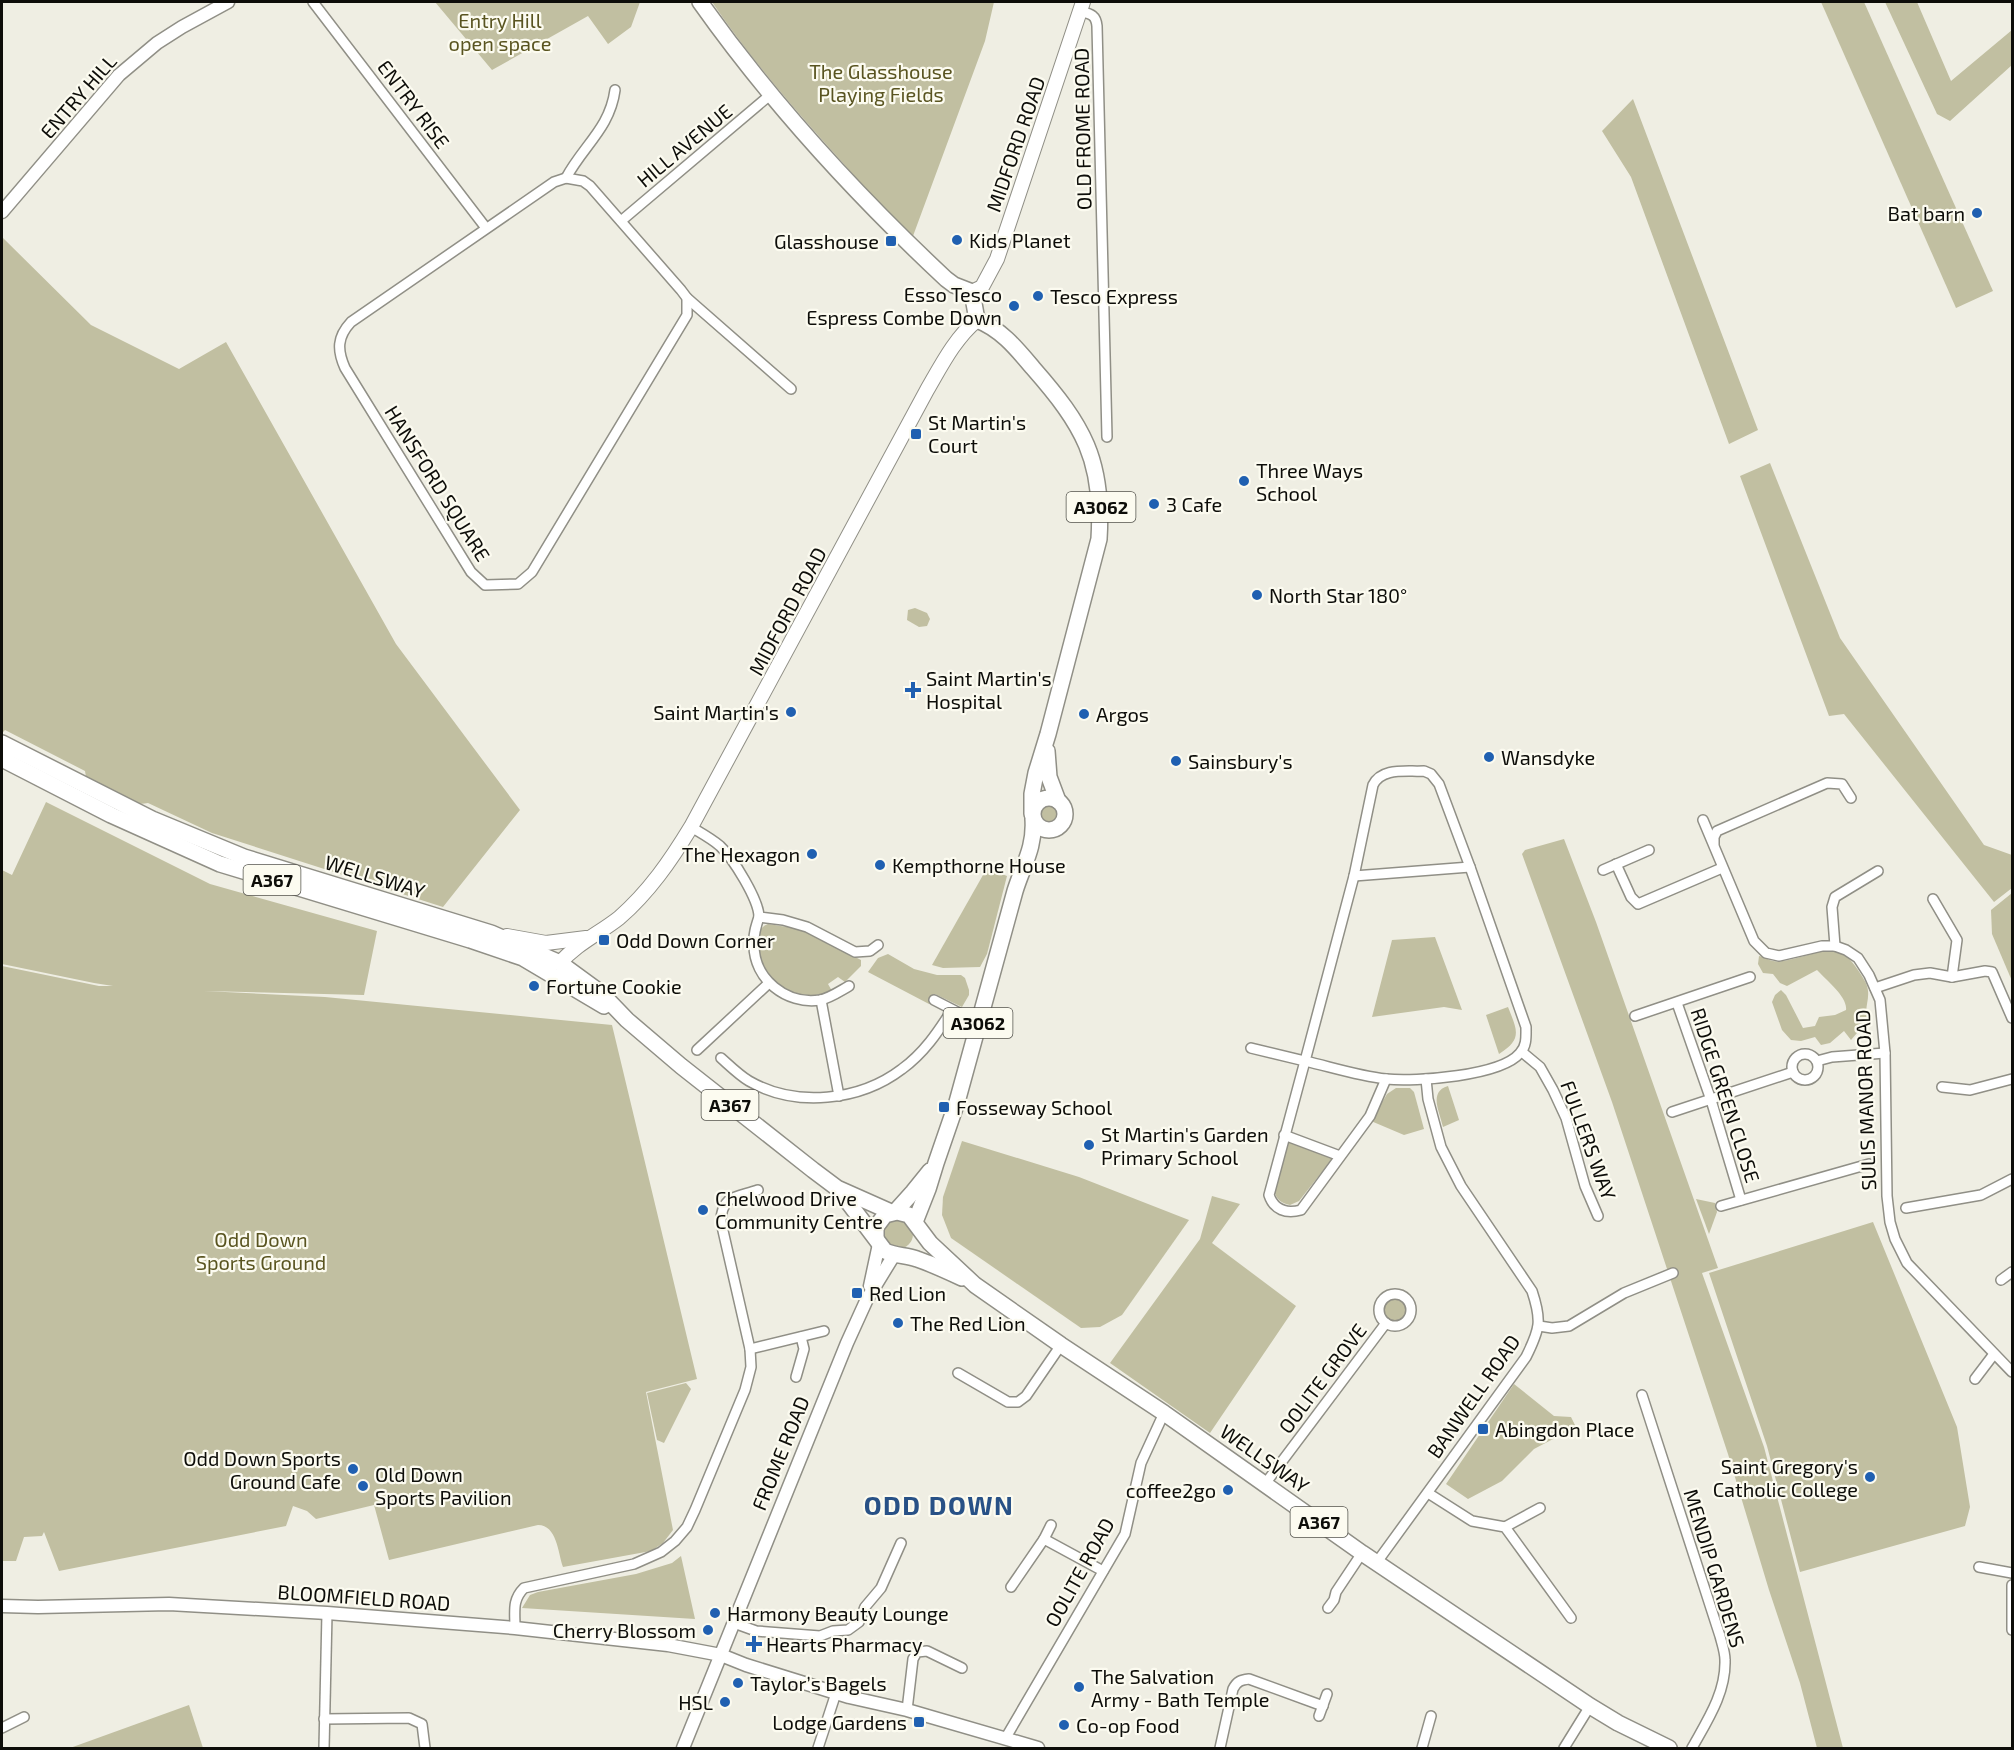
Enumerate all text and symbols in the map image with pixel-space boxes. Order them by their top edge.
park label: Entry Hill open space [449,8,551,55]
street label: OLD FROME ROAD [1069,48,1095,210]
street label: ENTRY HILL [35,49,121,143]
street label: ENTRY RISE [373,55,455,153]
park label: The Glasshouse Playing Fields [809,59,953,106]
street label: MIDFORD ROAD [981,73,1049,215]
street label: HILL AVENUE [632,98,736,192]
place label: Bat barn [1888,201,1965,225]
marker: Bat barn [1970,206,1984,220]
place label: Kids Planet [969,228,1071,252]
place label: Glasshouse [774,229,879,253]
marker: Kids Planet [950,233,964,247]
marker: Glasshouse [884,234,898,248]
place label: Esso Tesco Espress Combe Down [806,282,1002,329]
place label: Tesco Express [1050,284,1178,308]
marker: Tesco Express [1031,289,1045,303]
marker: Esso Tesco Espress Combe Down [1007,299,1021,313]
street label: HANSFORD SQUARE [380,401,496,565]
place label: St Martin's Court [928,410,1026,457]
marker: St Martin's Court [909,427,923,441]
place label: Three Ways School [1256,458,1363,505]
marker: Three Ways School [1237,474,1251,488]
road number: A3062 [1066,492,1136,522]
place label: 3 Cafe [1166,492,1222,516]
marker: 3 Cafe [1147,497,1161,511]
street label: MIDFORD ROAD [743,543,831,679]
place label: North Star 180° [1269,583,1407,607]
marker: North Star 180° [1250,588,1264,602]
place label: Saint Martin's Hospital [926,666,1052,713]
marker: Saint Martin's Hospital [904,681,922,699]
place label: Saint Martin's [653,700,779,724]
place label: Argos [1096,702,1149,726]
marker: Saint Martin's [784,705,798,719]
marker: Argos [1077,707,1091,721]
place label: Wansdyke [1501,745,1595,769]
place label: Sainsbury's [1188,749,1293,773]
marker: Wansdyke [1482,750,1496,764]
marker: Sainsbury's [1169,754,1183,768]
place label: The Hexagon [682,842,800,866]
marker: The Hexagon [805,847,819,861]
street label: WELLSWAY [322,849,428,903]
place label: Kempthorne House [892,853,1066,877]
marker: Kempthorne House [873,858,887,872]
road number: A367 [244,865,300,895]
place label: Odd Down Corner [616,928,775,952]
marker: Odd Down Corner [597,933,611,947]
place label: Fortune Cookie [546,974,682,998]
marker: Fortune Cookie [527,979,541,993]
street label: RIDGE GREEN CLOSE [1686,1005,1766,1185]
road number: A3062 [944,1008,1012,1038]
street label: SULIS MANOR ROAD [1850,1009,1880,1191]
street label: FULLERS WAY [1556,1077,1622,1203]
road number: A367 [702,1090,758,1120]
place label: Fosseway School [956,1095,1112,1119]
marker: Fosseway School [937,1100,951,1114]
place label: St Martin's Garden Primary School [1101,1122,1269,1169]
marker: St Martin's Garden Primary School [1082,1138,1096,1152]
place label: Chelwood Drive Community Centre [715,1186,883,1233]
marker: Chelwood Drive Community Centre [696,1203,710,1217]
park label: Odd Down Sports Ground [196,1227,326,1274]
place label: Red Lion [869,1281,946,1305]
marker: Red Lion [850,1286,864,1300]
place label: The Red Lion [910,1311,1026,1335]
marker: The Red Lion [891,1316,905,1330]
street label: OOLITE GROVE [1273,1318,1371,1438]
street label: BANWELL ROAD [1422,1330,1524,1462]
street label: FROME ROAD [746,1392,814,1514]
place label: Abingdon Place [1495,1417,1634,1441]
street label: WELLSWAY [1216,1419,1315,1498]
marker: Abingdon Place [1476,1422,1490,1436]
place label: Odd Down Sports Ground Cafe [183,1446,341,1493]
place label: Saint Gregory's Catholic College [1713,1454,1858,1501]
marker: Odd Down Sports Ground Cafe [346,1462,360,1476]
place label: Old Down Sports Pavilion [375,1462,512,1509]
marker: Saint Gregory's Catholic College [1863,1470,1877,1484]
place label: coffee2go [1126,1478,1216,1502]
marker: Old Down Sports Pavilion [356,1479,370,1493]
marker: coffee2go [1221,1483,1235,1497]
street label: MENDIP GARDENS [1679,1486,1751,1650]
district label: ODD DOWN [864,1489,1014,1520]
road number: A367 [1290,1507,1348,1537]
street label: OOLITE ROAD [1039,1513,1119,1631]
street label: BLOOMFIELD ROAD [277,1579,451,1615]
place label: Harmony Beauty Lounge [727,1601,949,1625]
marker: Harmony Beauty Lounge [708,1606,722,1620]
place label: Cherry Blossom [553,1618,696,1642]
marker: Cherry Blossom [701,1623,715,1637]
place label: Hearts Pharmacy [766,1632,923,1656]
marker: Hearts Pharmacy [747,1637,761,1651]
place label: The Salvation Army - Bath Temple [1091,1664,1270,1711]
place label: Taylor’s Bagels [750,1671,887,1695]
marker: Taylor’s Bagels [731,1676,745,1690]
marker: The Salvation Army - Bath Temple [1072,1680,1086,1694]
place label: HSL [678,1690,713,1714]
marker: HSL [718,1695,732,1709]
place label: Lodge Gardens [772,1710,907,1734]
place label: Co-op Food [1076,1713,1180,1737]
marker: Lodge Gardens [912,1715,926,1729]
marker: Co-op Food [1057,1718,1071,1732]

